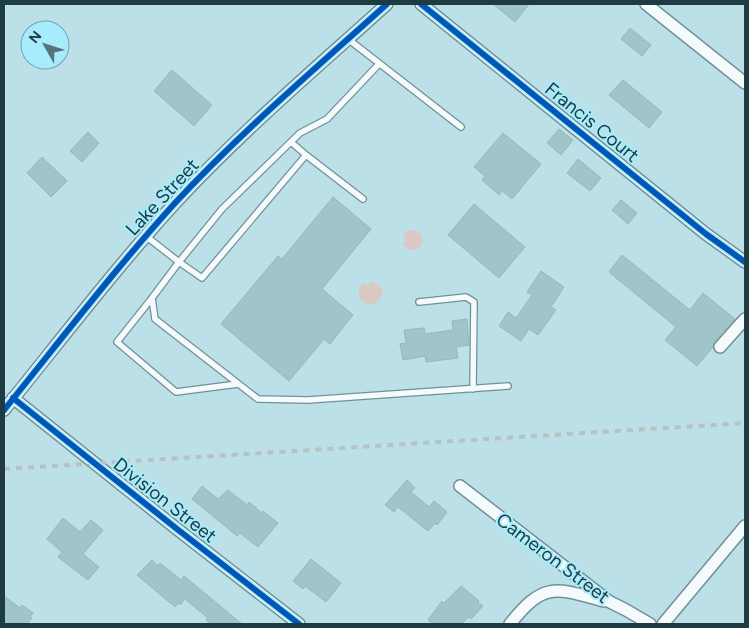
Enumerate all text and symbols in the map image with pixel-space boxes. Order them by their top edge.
north arrow [20,20,70,70]
text: N [25,28,45,47]
street label: Francis Court [540,77,644,167]
street label: Lake Street [121,154,203,240]
street label: Division Street [109,453,221,547]
street label: Cameron Street [492,508,614,608]

